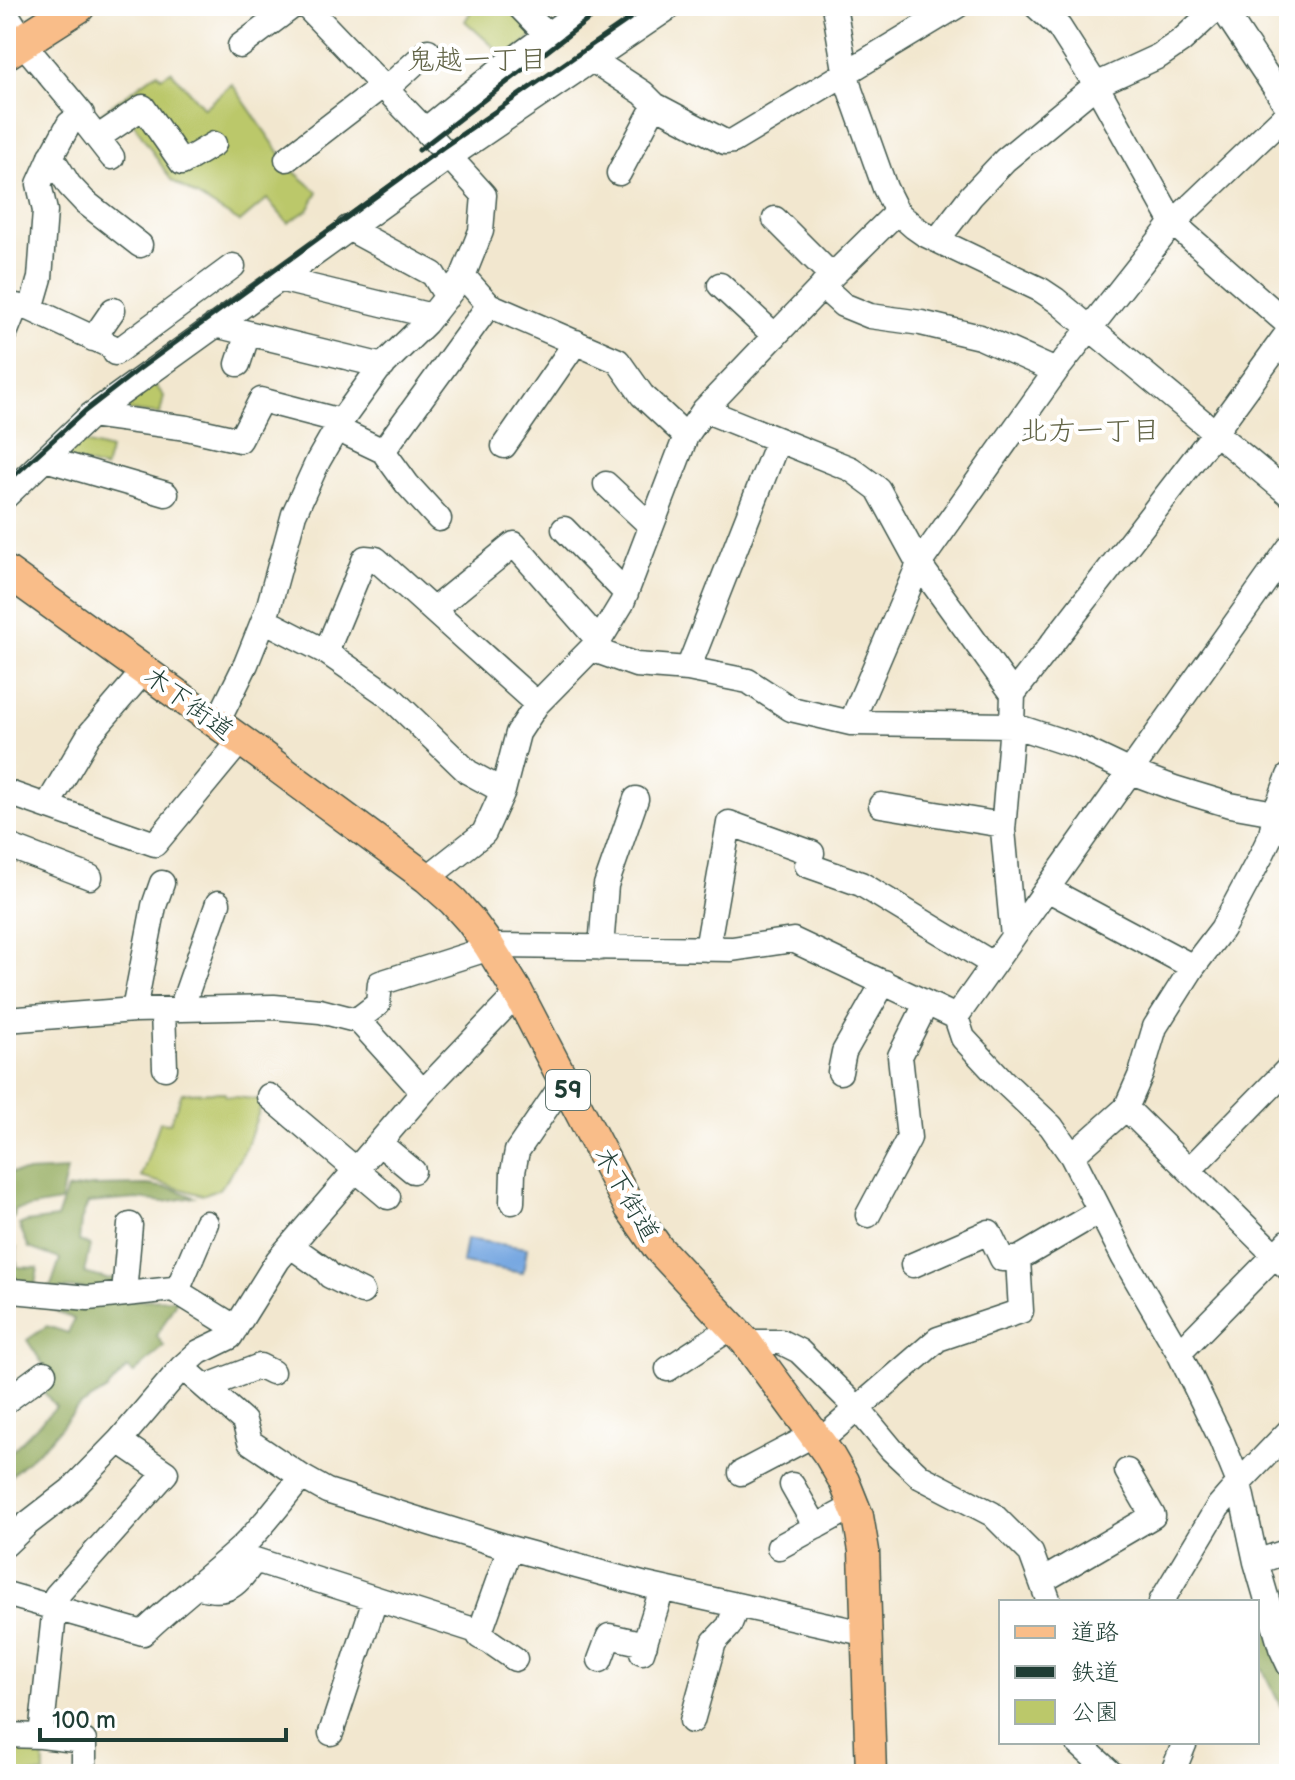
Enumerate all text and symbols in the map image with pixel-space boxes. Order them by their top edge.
district label: 鬼越一丁目 [407,44,547,77]
district label: 北方一丁目 [1020,415,1160,448]
street label: 木下街道 [137,661,239,747]
road number: 59 [546,1070,590,1110]
street label: 木下街道 [586,1142,665,1248]
legend [999,1600,1259,1744]
text: 道路 [1071,1618,1119,1647]
text: 鉄道 [1071,1658,1119,1687]
scale bar [40,1692,286,1742]
text: 公園 [1071,1698,1119,1727]
text: 100 m [52,1706,116,1735]

